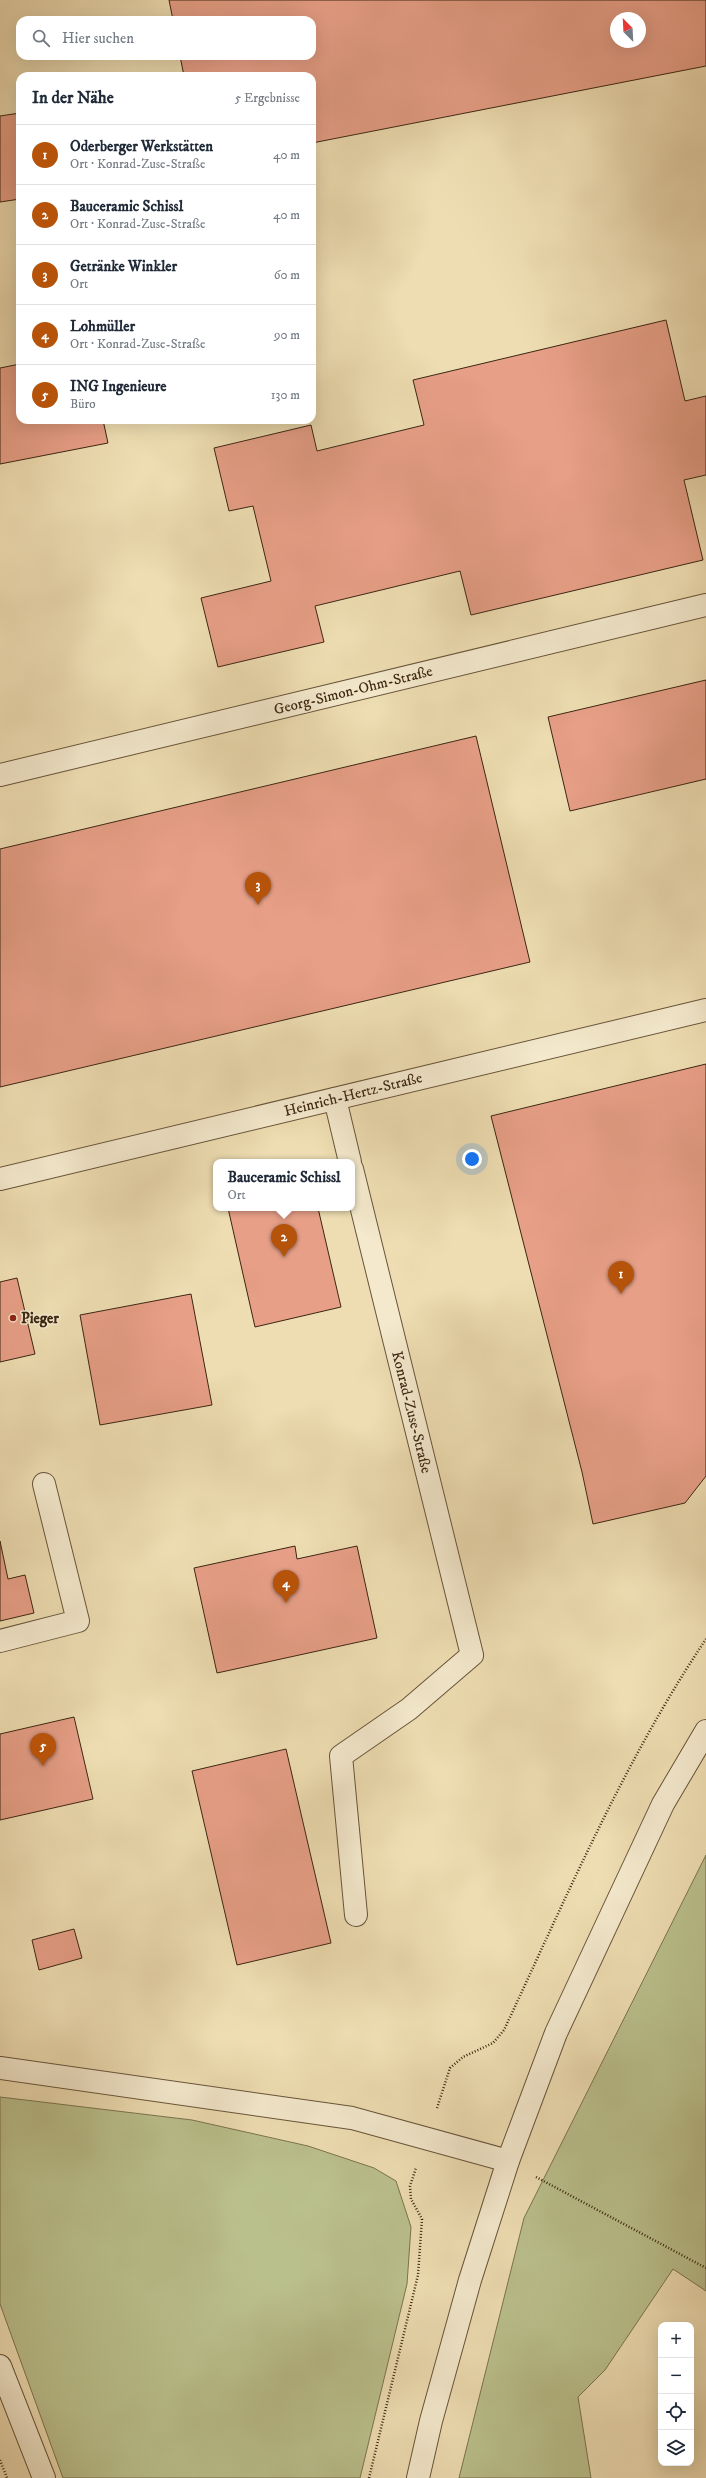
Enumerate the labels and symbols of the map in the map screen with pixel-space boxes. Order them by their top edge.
north arrow [610,12,646,48]
street label: Georg-Simon-Ohm-Straße [272,662,434,719]
pin: 3 [245,872,271,905]
street label: Heinrich-Hertz-Straße [282,1068,424,1121]
your location [462,1149,482,1169]
pin: 2 [271,1224,297,1257]
pin: 1 [608,1261,634,1294]
place label: Pieger [21,1309,59,1328]
marker: Pieger [8,1313,18,1323]
street label: Konrad-Zuse-Straße [387,1349,436,1475]
pin: 4 [273,1570,299,1603]
pin: 5 [30,1733,56,1766]

